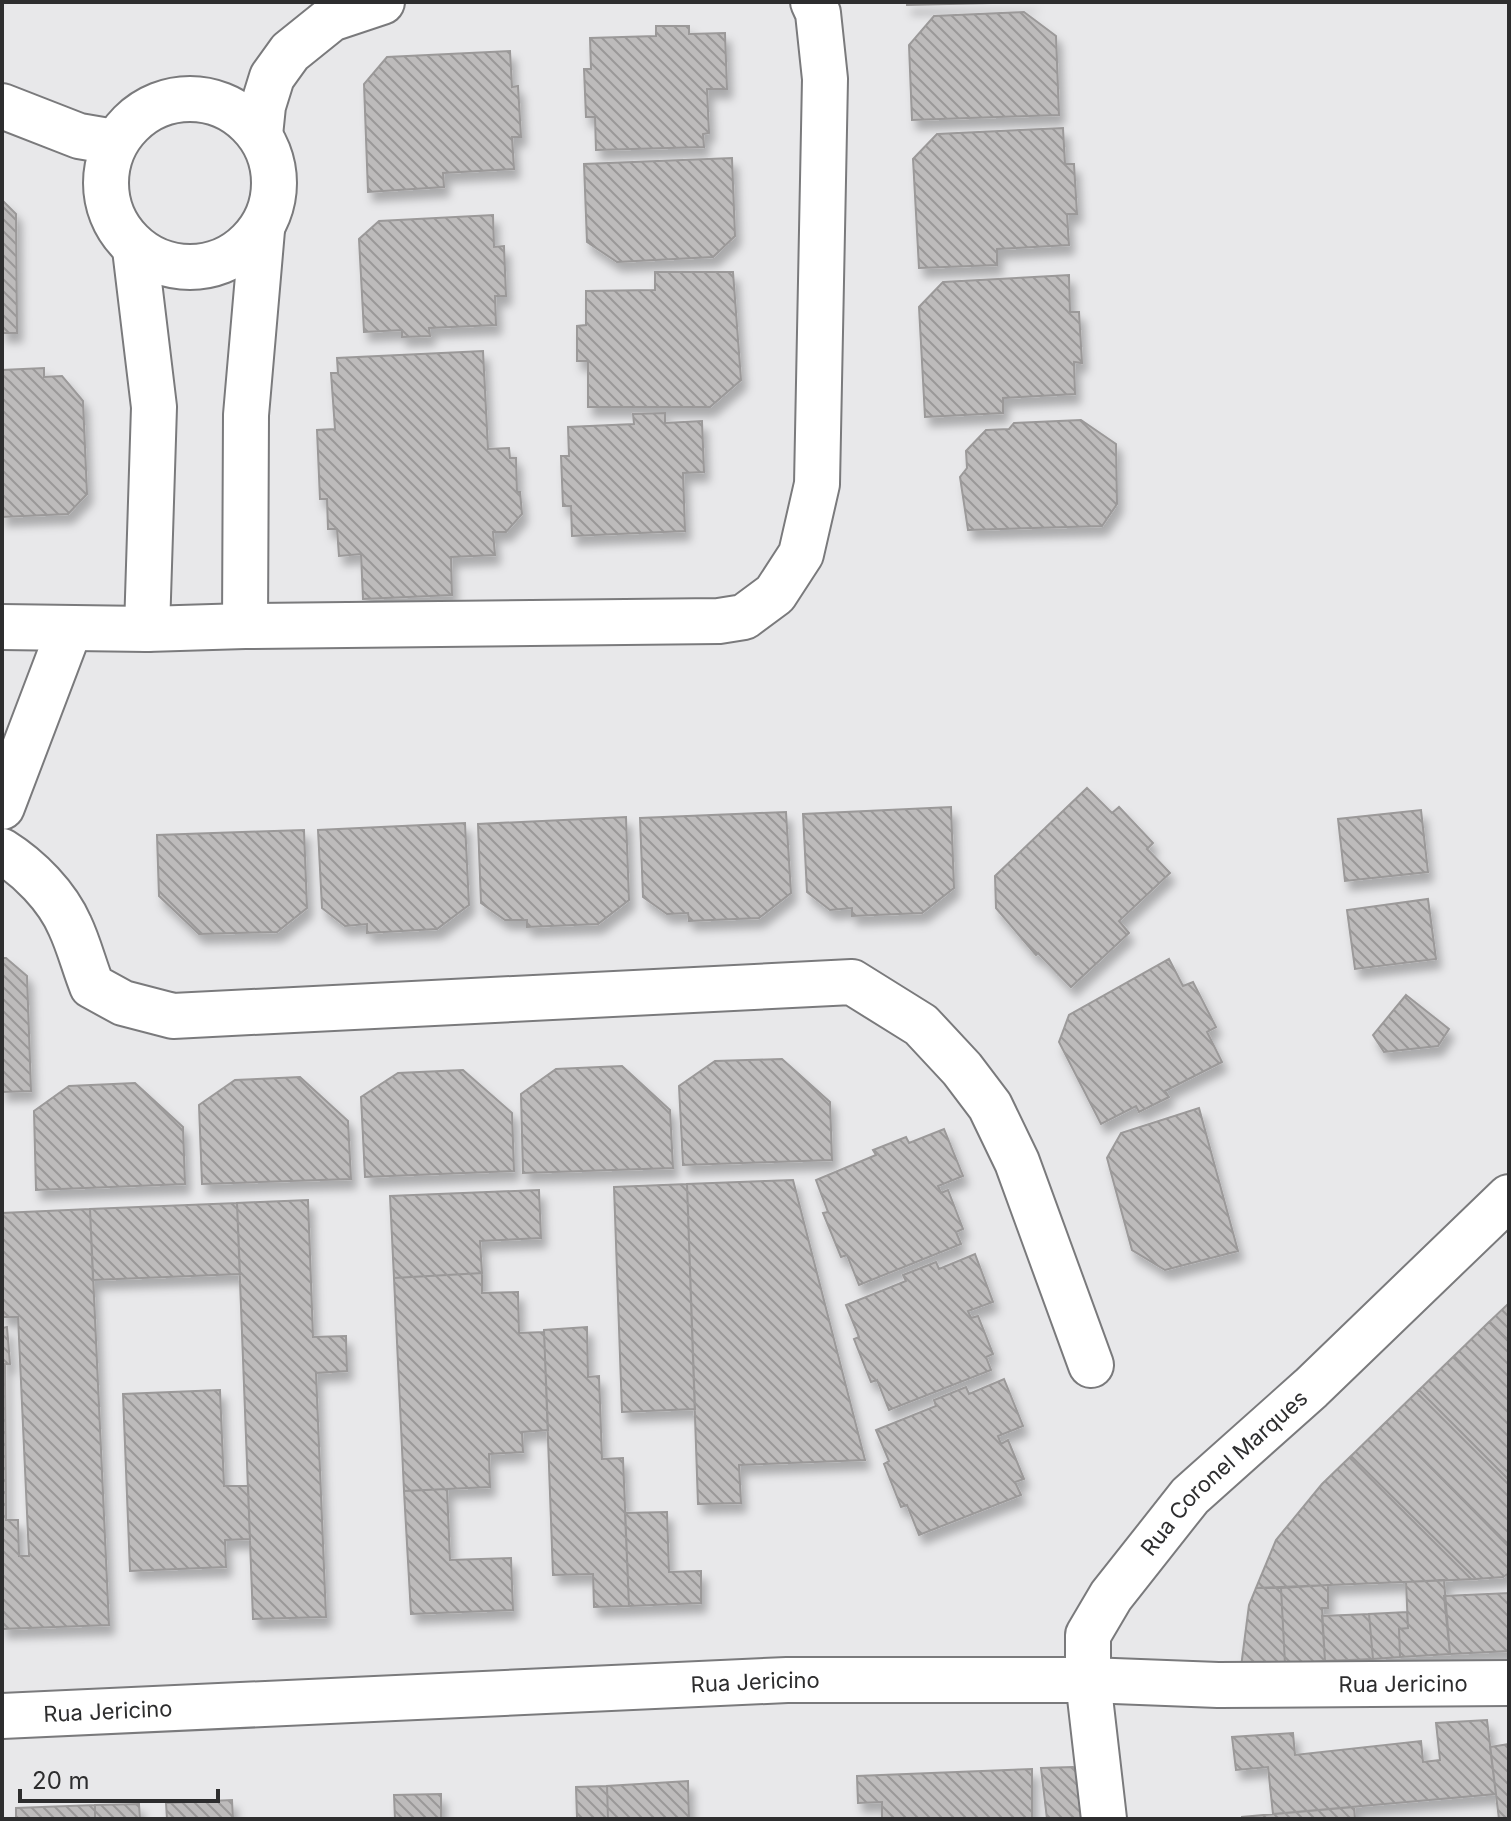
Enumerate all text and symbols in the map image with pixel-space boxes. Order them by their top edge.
street label: Rua Coronel Marques [1135,1385,1313,1561]
street label: Rua Jericino [690,1667,820,1697]
street label: Rua Jericino [1338,1670,1468,1697]
street label: Rua Jericino [43,1695,173,1727]
scale bar [20,1753,218,1803]
text: 20 m [32,1766,90,1795]

